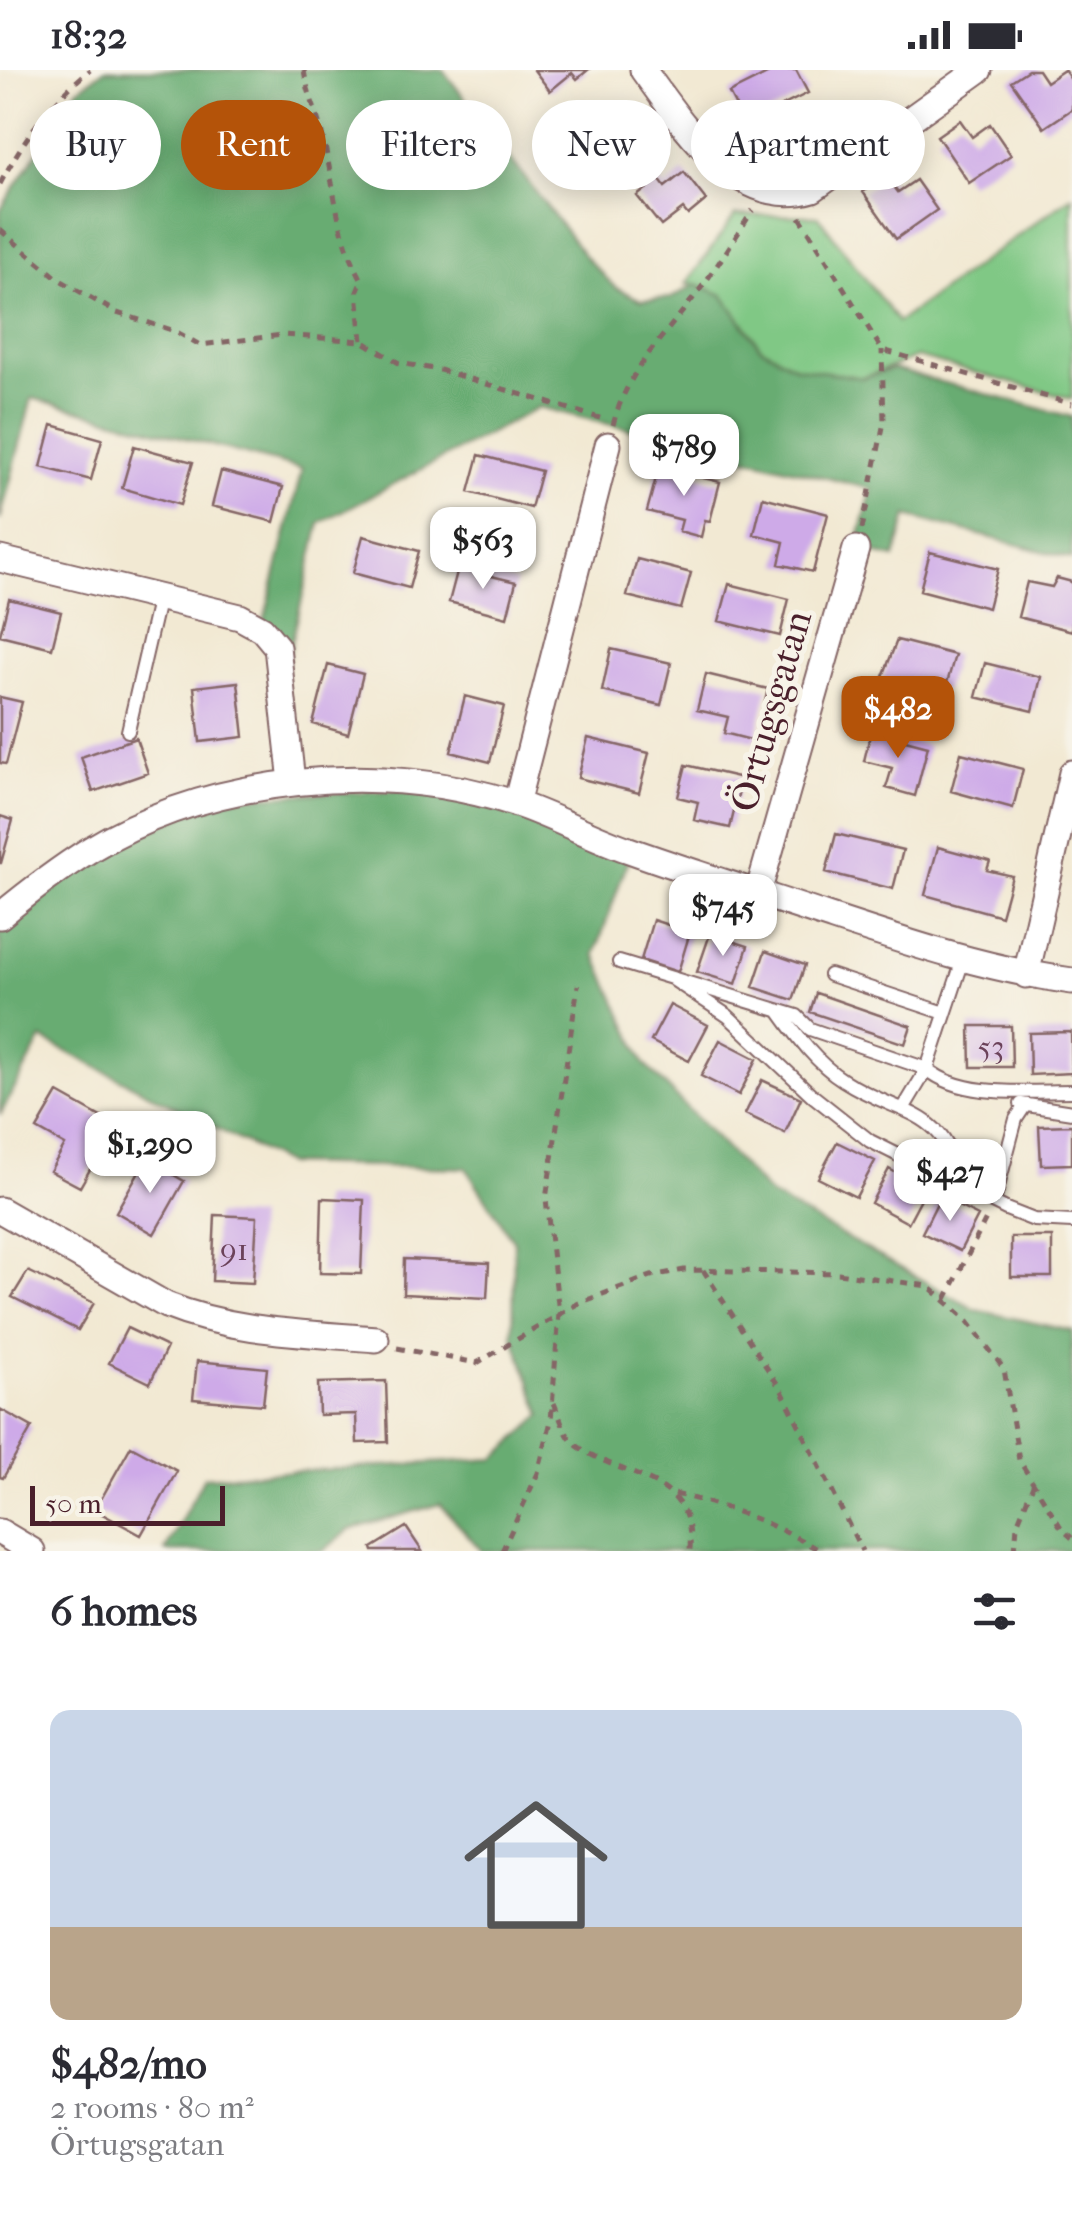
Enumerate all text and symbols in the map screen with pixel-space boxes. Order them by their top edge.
text: 18:32 [50,13,127,58]
chip: Buy [30,100,161,190]
chip: Rent [181,100,326,190]
chip: Filters [346,100,512,190]
chip: New [532,100,671,190]
chip: Apartment [691,100,925,190]
pin: $789 [625,414,743,499]
text: $789 [651,428,717,465]
pin: $563 [424,507,542,592]
text: $563 [452,521,514,558]
street label: Örtugsgatan [721,605,821,817]
pin: $482 [839,676,957,761]
text: $482 [863,690,933,727]
pin: $745 [664,874,782,959]
text: $745 [691,888,755,925]
house number: 53 [978,1028,1004,1065]
pin: $1,290 [69,1111,231,1196]
text: $1,290 [107,1125,193,1162]
pin: $427 [891,1139,1009,1224]
text: $427 [916,1153,984,1190]
house number: 91 [220,1231,248,1268]
scale bar [30,1481,225,1526]
text: 50 m [45,1487,102,1520]
icon: filters [967,1584,1022,1639]
text: 6 homes [50,1587,197,1636]
icon: home [446,1775,626,1955]
text: $482/mo [50,2040,207,2089]
text: 2 rooms · 80 m² [50,2089,254,2126]
text: Örtugsgatan [50,2126,224,2163]

